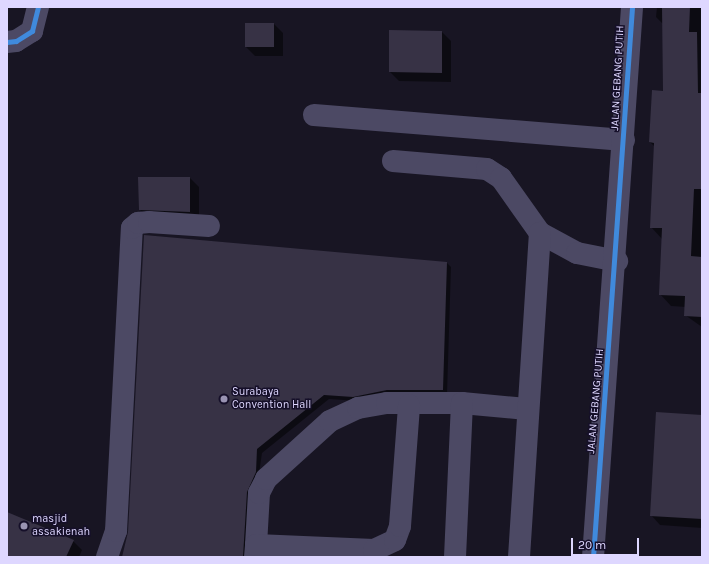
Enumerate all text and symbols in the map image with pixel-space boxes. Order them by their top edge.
street label: JALAN GEBANG PUTIH [609,25,627,131]
street label: JALAN GEBANG PUTIH [585,348,607,454]
place label: Surabaya Convention Hall [232,386,311,412]
marker: Surabaya Convention Hall [219,394,229,404]
place label: masjid assakienah [32,513,90,539]
marker: masjid assakienah [19,521,29,531]
scale bar [573,530,641,556]
text: 20 m [578,538,606,552]

